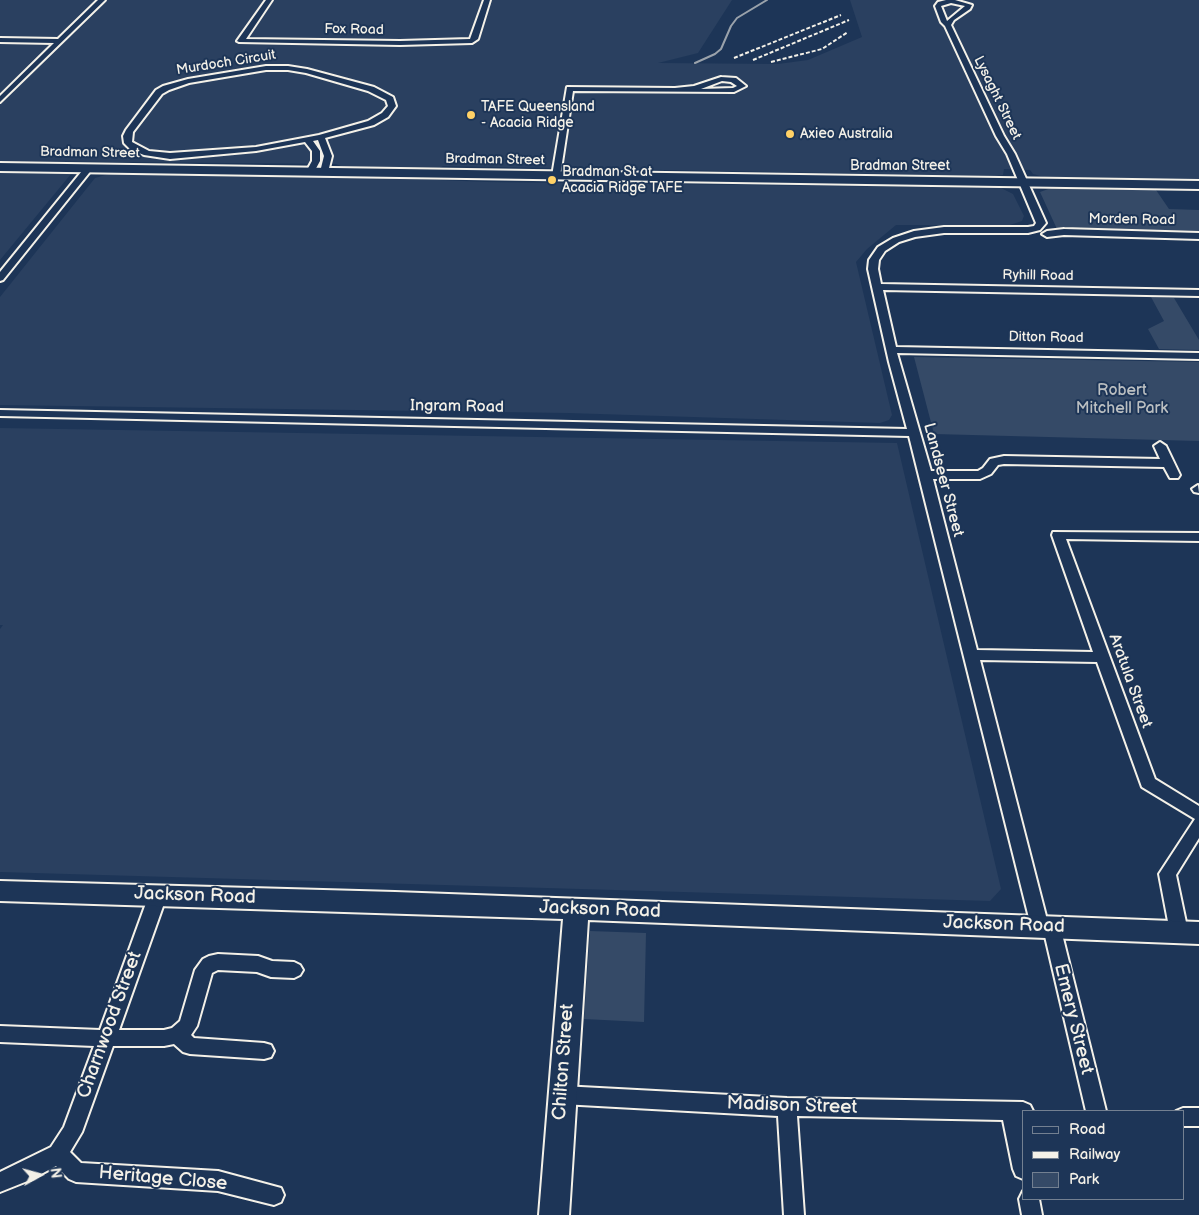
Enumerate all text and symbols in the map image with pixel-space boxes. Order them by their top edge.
street label: Fox Road [324,21,384,39]
street label: Murdoch Circuit [175,47,277,79]
street label: Lysaght Street [970,53,1024,143]
place label: TAFE Queensland - Acacia Ridge [481,99,595,132]
marker: TAFE Queensland - Acacia Ridge [465,109,477,121]
place label: Axieo Australia [800,126,893,142]
marker: Axieo Australia [784,128,796,140]
street label: Bradman Street [40,144,140,162]
street label: Bradman Street [445,151,545,169]
street label: Bradman Street [850,158,950,174]
place label: Bradman St at Acacia Ridge TAFE [562,164,683,196]
marker: Bradman St at Acacia Ridge TAFE [546,174,558,186]
street label: Morden Road [1089,211,1175,229]
street label: Ryhill Road [1002,267,1074,285]
street label: Ditton Road [1008,329,1084,347]
park label: Robert Mitchell Park [1076,381,1168,419]
street label: Ingram Road [410,397,504,417]
street label: Landseer Street [919,421,967,539]
street label: Aratula Street [1104,631,1156,731]
street label: Jackson Road [134,882,256,910]
street label: Jackson Road [539,896,661,924]
street label: Jackson Road [943,911,1065,939]
street label: Charnwood Street [73,948,147,1102]
street label: Emery Street [1048,961,1098,1077]
street label: Chilton Street [549,1003,579,1121]
street label: Madison Street [726,1092,858,1120]
legend [1022,1110,1184,1200]
text: Road [1069,1120,1105,1139]
text: Railway [1069,1145,1120,1164]
north arrow [15,1150,65,1200]
street label: Heritage Close [98,1162,228,1196]
text: N [46,1167,64,1179]
text: Park [1069,1170,1099,1189]

